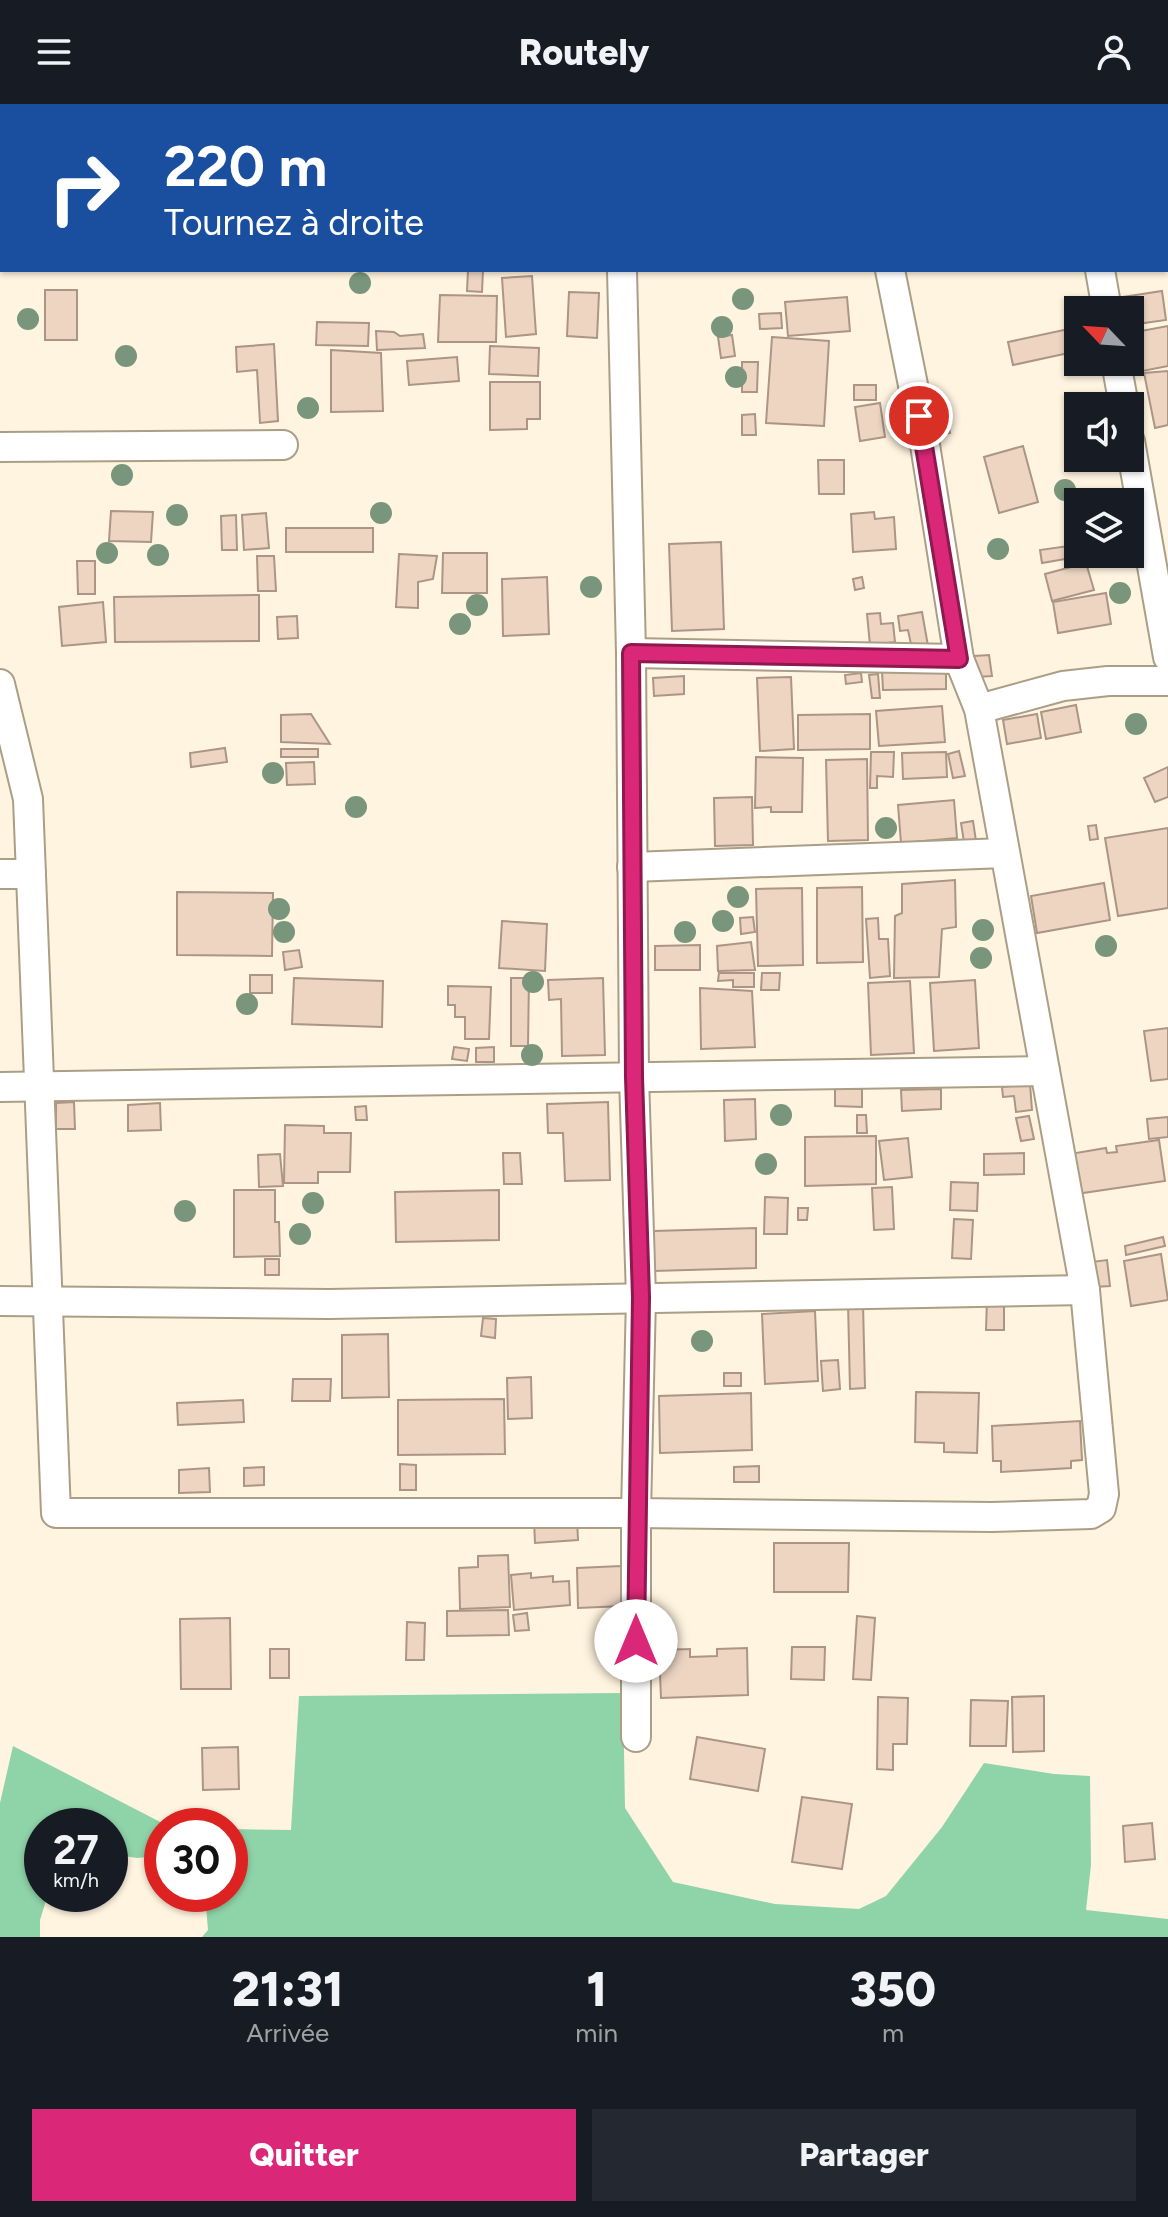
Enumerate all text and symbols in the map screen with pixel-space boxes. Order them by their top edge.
icon: menu [32,30,76,74]
icon: person [1092,30,1136,74]
text: Routely [519,31,649,74]
text: 220 m [164,133,327,200]
icon: right [32,136,136,240]
text: Tournez à droite [164,201,424,244]
north arrow [1064,296,1144,376]
map controls [1064,296,1144,568]
pin [885,382,953,450]
button: sound [1064,392,1144,472]
icon: arrive [897,394,941,438]
button: layers [1064,488,1144,568]
position arrow [594,1599,678,1683]
speed limit sign: 30 [144,1808,248,1912]
text: 27 [53,1826,99,1874]
text: km/h [53,1868,99,1892]
text: 21:31 [232,1960,343,2018]
text: 1 [586,1960,607,2018]
text: 350 [850,1960,936,2018]
text: Arrivée [246,2017,329,2049]
text: min [575,2017,618,2049]
text: m [882,2017,904,2049]
button: Quitter [32,2109,576,2201]
button: Partager [592,2109,1136,2201]

